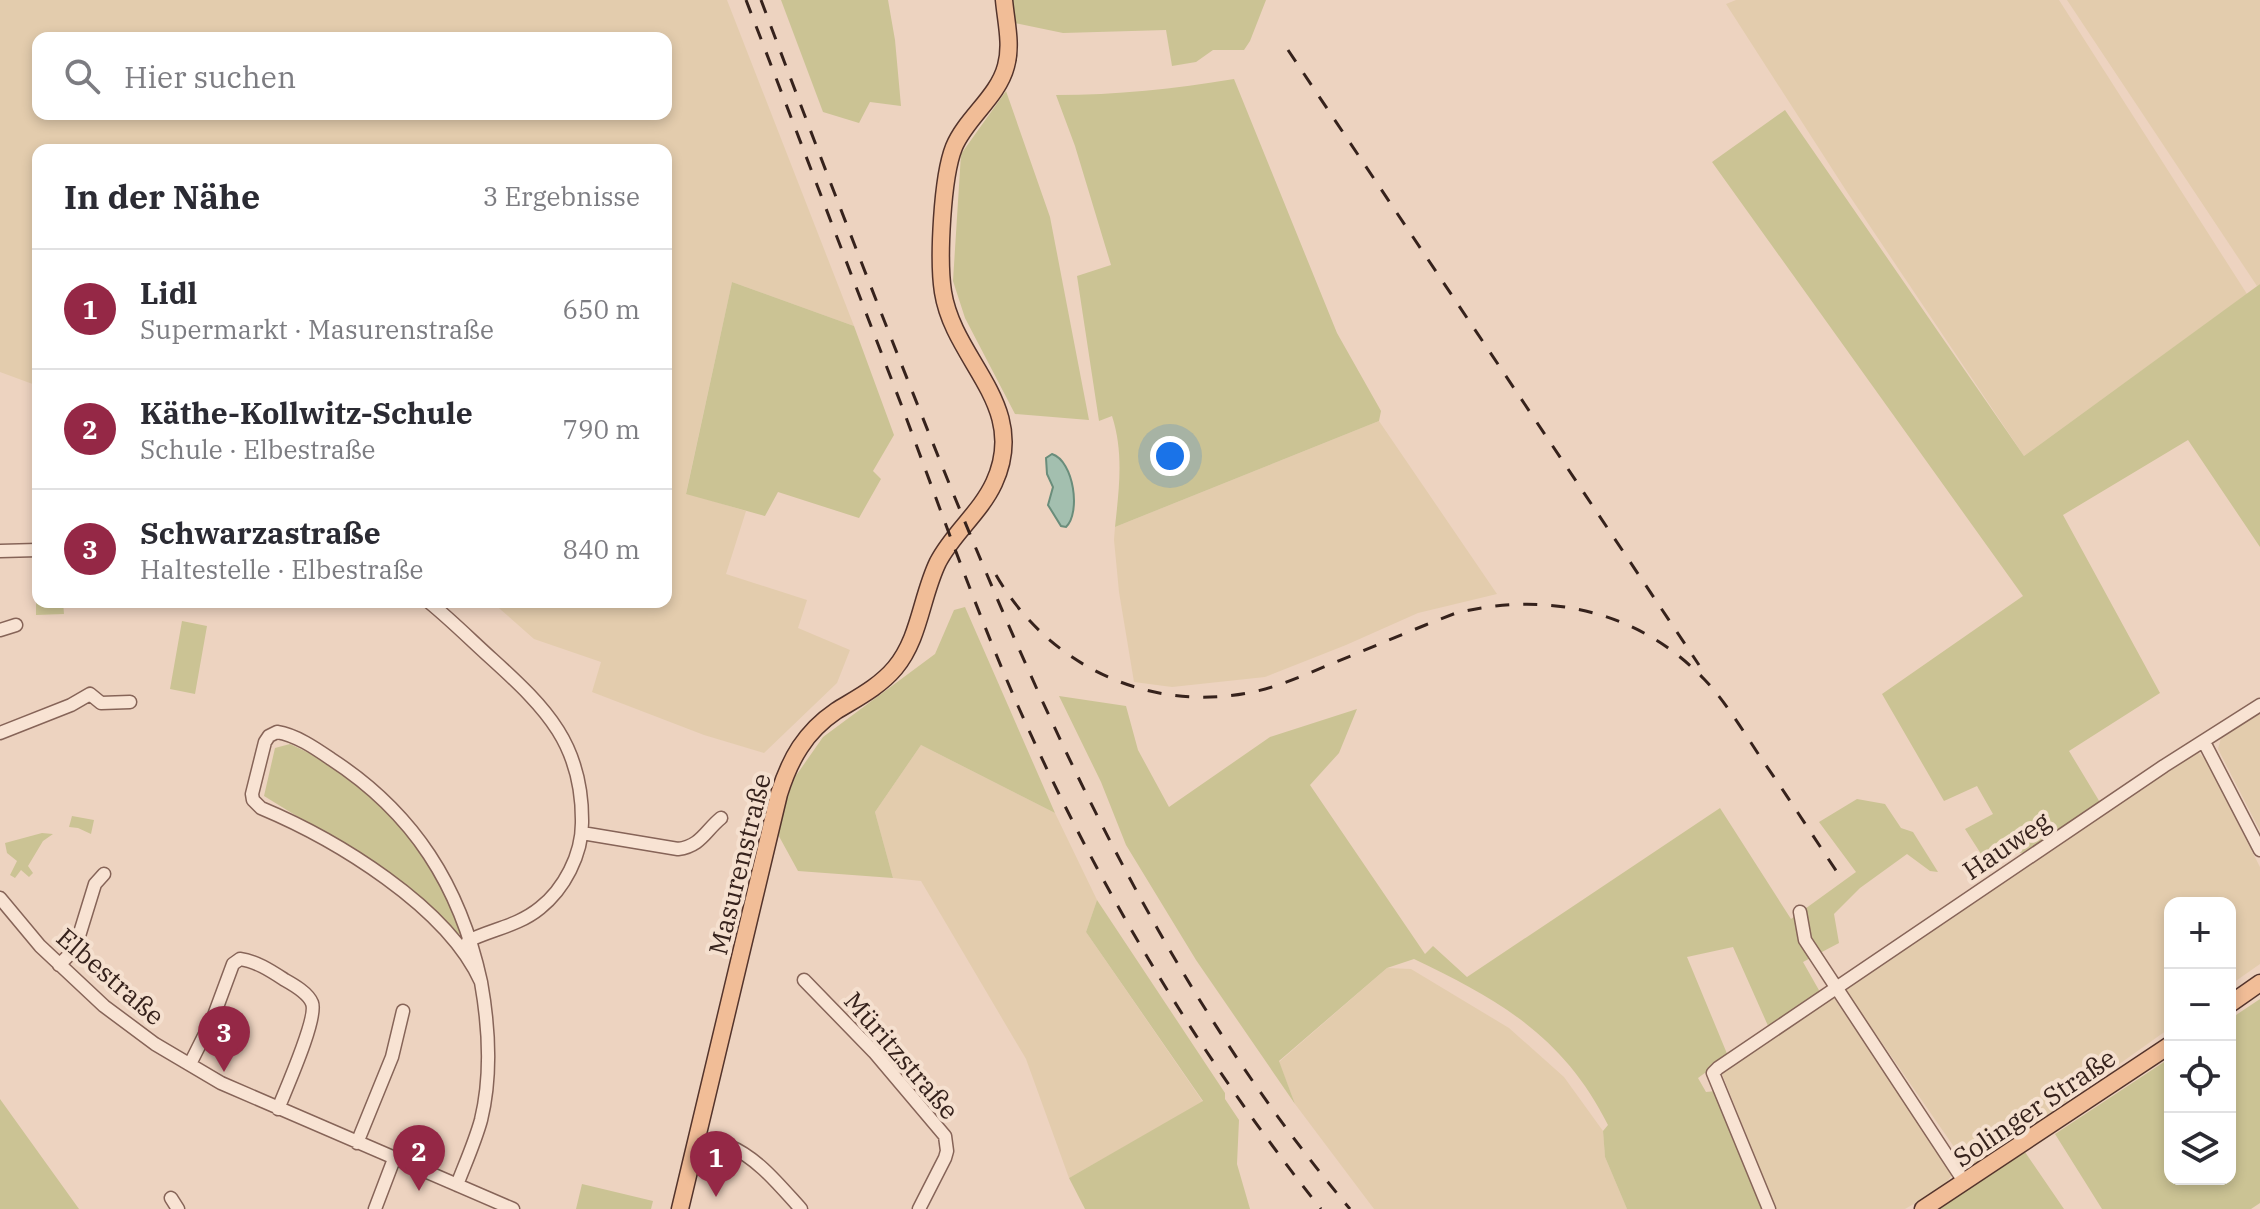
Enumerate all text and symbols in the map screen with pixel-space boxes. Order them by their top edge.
search box [32,32,672,120]
icon: search [60,54,104,98]
text: Hier suchen [124,57,296,96]
text: In der Nähe [64,174,260,218]
text: 3 Ergebnisse [483,179,640,213]
text: Lidl [140,273,197,312]
text: 1 [82,292,98,326]
text: 650 m [562,292,640,326]
text: Supermarkt · Masurenstraße [140,312,494,346]
text: Käthe-Kollwitz-Schule [140,393,473,432]
text: 2 [82,412,98,446]
text: 790 m [562,412,640,446]
text: Schule · Elbestraße [140,432,375,466]
your location [1150,436,1190,476]
text: Schwarzastraße [140,513,381,552]
text: 3 [82,532,98,566]
text: 840 m [562,532,640,566]
text: Haltestelle · Elbestraße [140,552,423,586]
street label: Masurenstraße [700,770,778,958]
street label: Hauweg [1956,803,2056,887]
map controls [2164,897,2236,1185]
button: + [2164,897,2236,969]
street label: Elbestraße [50,920,172,1032]
button: − [2164,969,2236,1041]
street label: Müritzstraße [837,984,967,1126]
pin: 3 [198,1006,250,1072]
street label: Solinger Straße [1946,1040,2122,1174]
button: locate [2164,1041,2236,1113]
button: layers [2164,1113,2236,1185]
pin: 2 [393,1125,445,1191]
pin: 1 [690,1131,742,1197]

